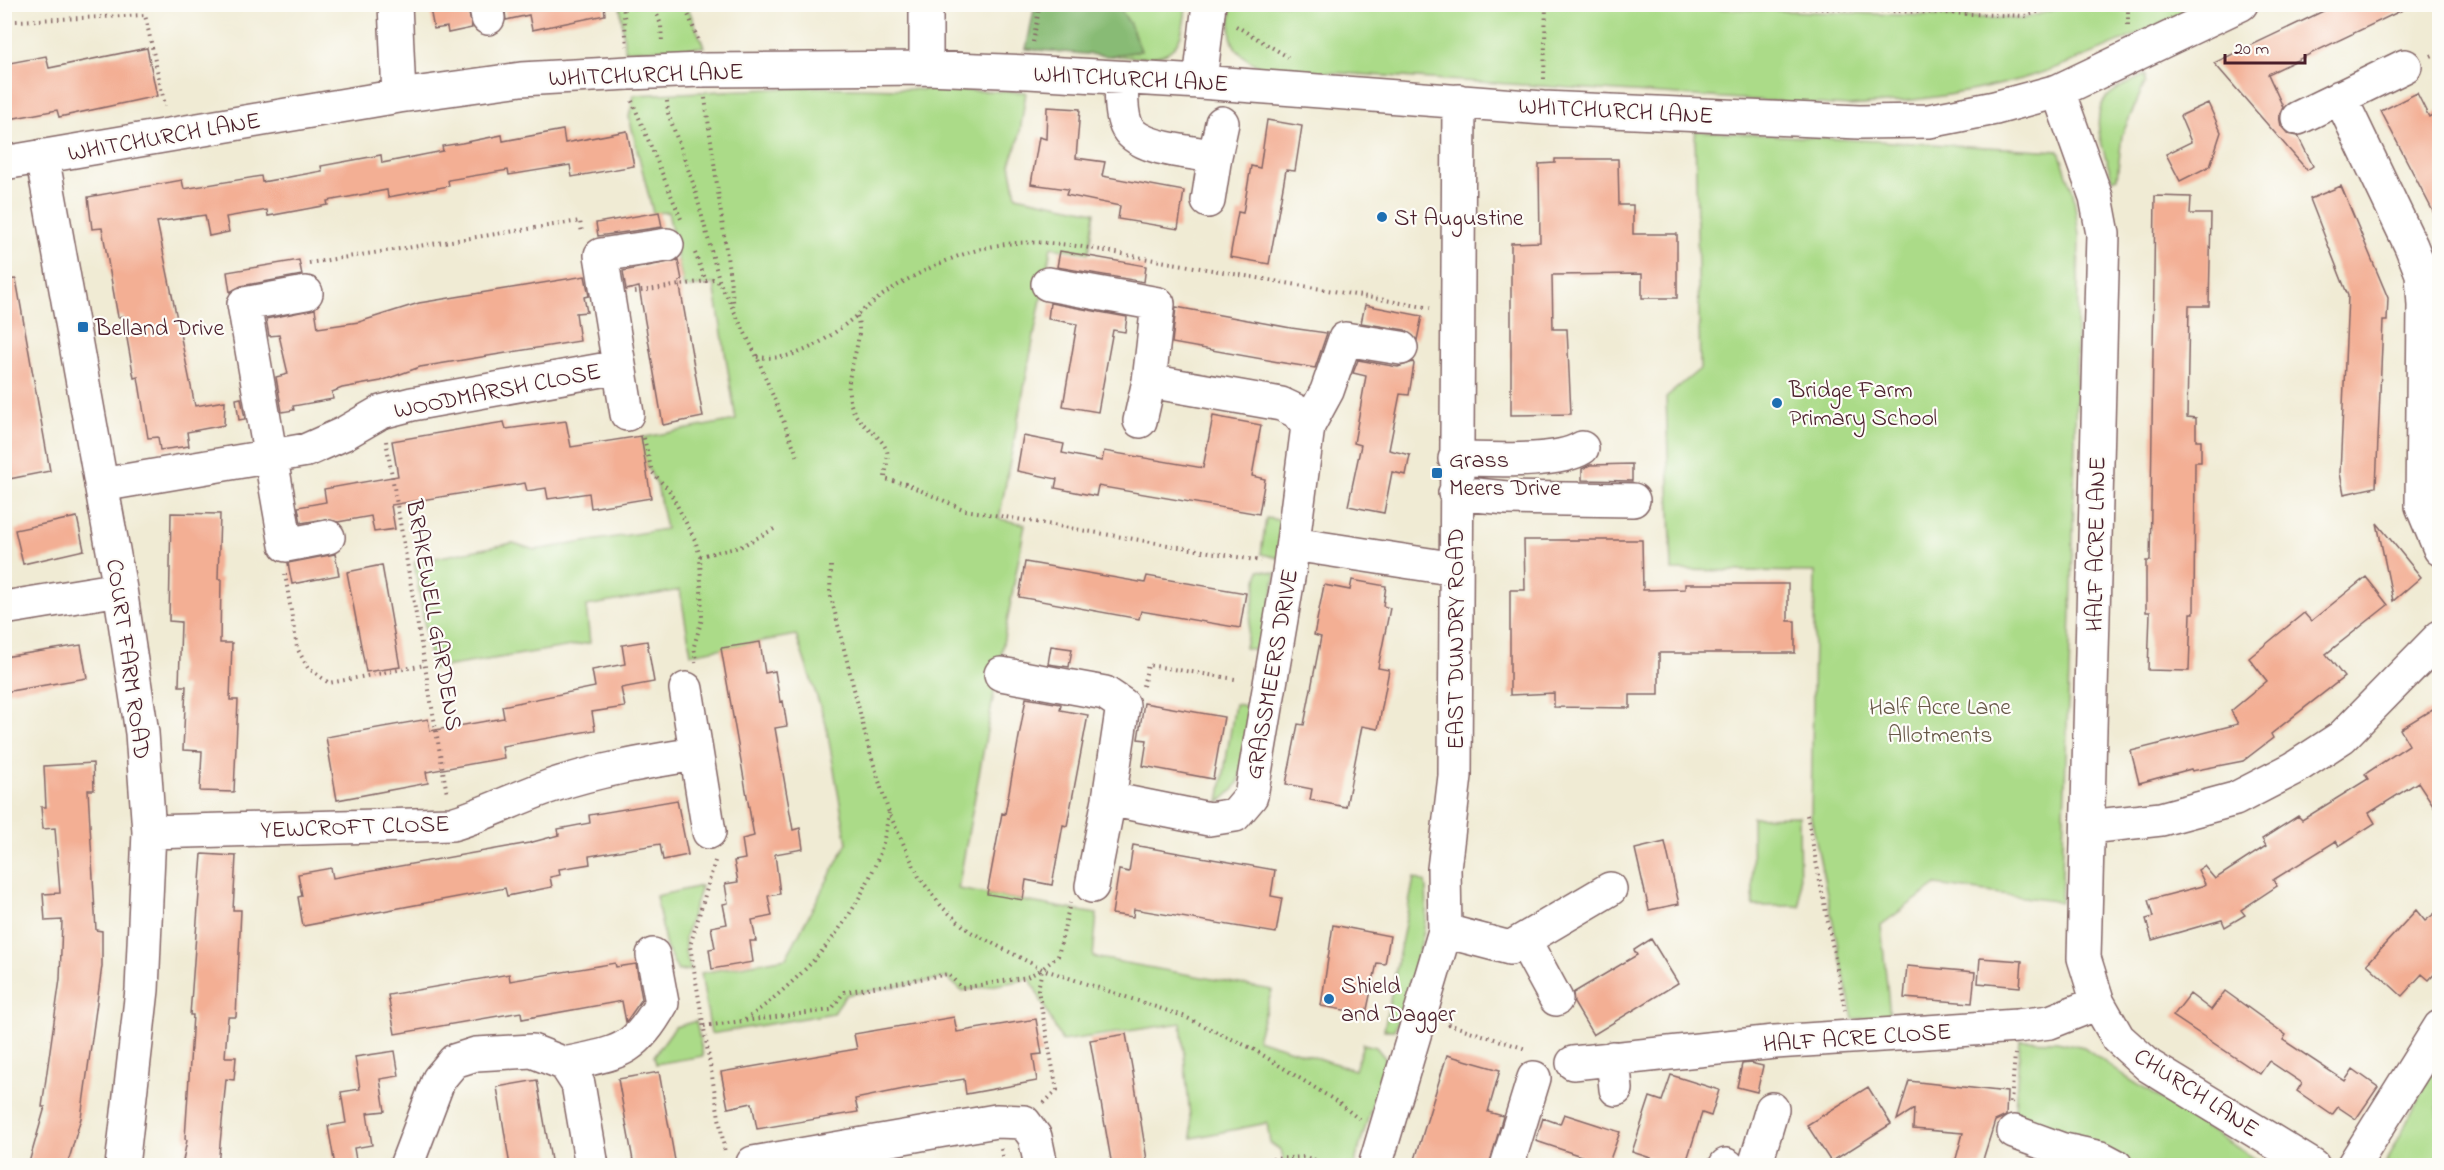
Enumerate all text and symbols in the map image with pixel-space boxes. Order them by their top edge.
scale bar [2225,27,2304,65]
text: 20 m [2234,37,2269,63]
street label: WHITCHURCH LANE [548,56,744,97]
street label: WHITCHURCH LANE [1032,58,1229,103]
street label: WHITCHURCH LANE [1517,90,1714,135]
street label: WHITCHURCH LANE [65,104,264,173]
place label: St Augustine [1394,202,1524,237]
marker: St Augustine [1375,210,1389,224]
place label: Belland Drive [94,312,225,347]
marker: Belland Drive [76,320,90,334]
street label: WOODMARSH CLOSE [391,355,604,430]
place label: Bridge Farm Primary School [1788,374,1937,438]
marker: Bridge Farm Primary School [1770,396,1784,410]
place label: Grass Meers Drive [1449,444,1561,507]
street label: HALF ACRE LANE [2078,456,2117,632]
marker: Grass Meers Drive [1430,466,1444,480]
street label: BRAKEWELL GARDENS [395,496,470,734]
street label: EAST DUNDRY ROAD [1440,528,1475,750]
street label: COURT FARM ROAD [95,557,158,762]
street label: GRASSMEERS DRIVE [1238,566,1309,782]
park label: Half Acre Lane Allotments [1869,691,2011,754]
street label: YEWCROFT CLOSE [260,808,450,849]
place label: Shield and Dagger [1341,970,1456,1033]
marker: Shield and Dagger [1322,992,1336,1006]
street label: HALF ACRE CLOSE [1762,1015,1953,1064]
street label: CHURCH LANE [2126,1040,2265,1148]

